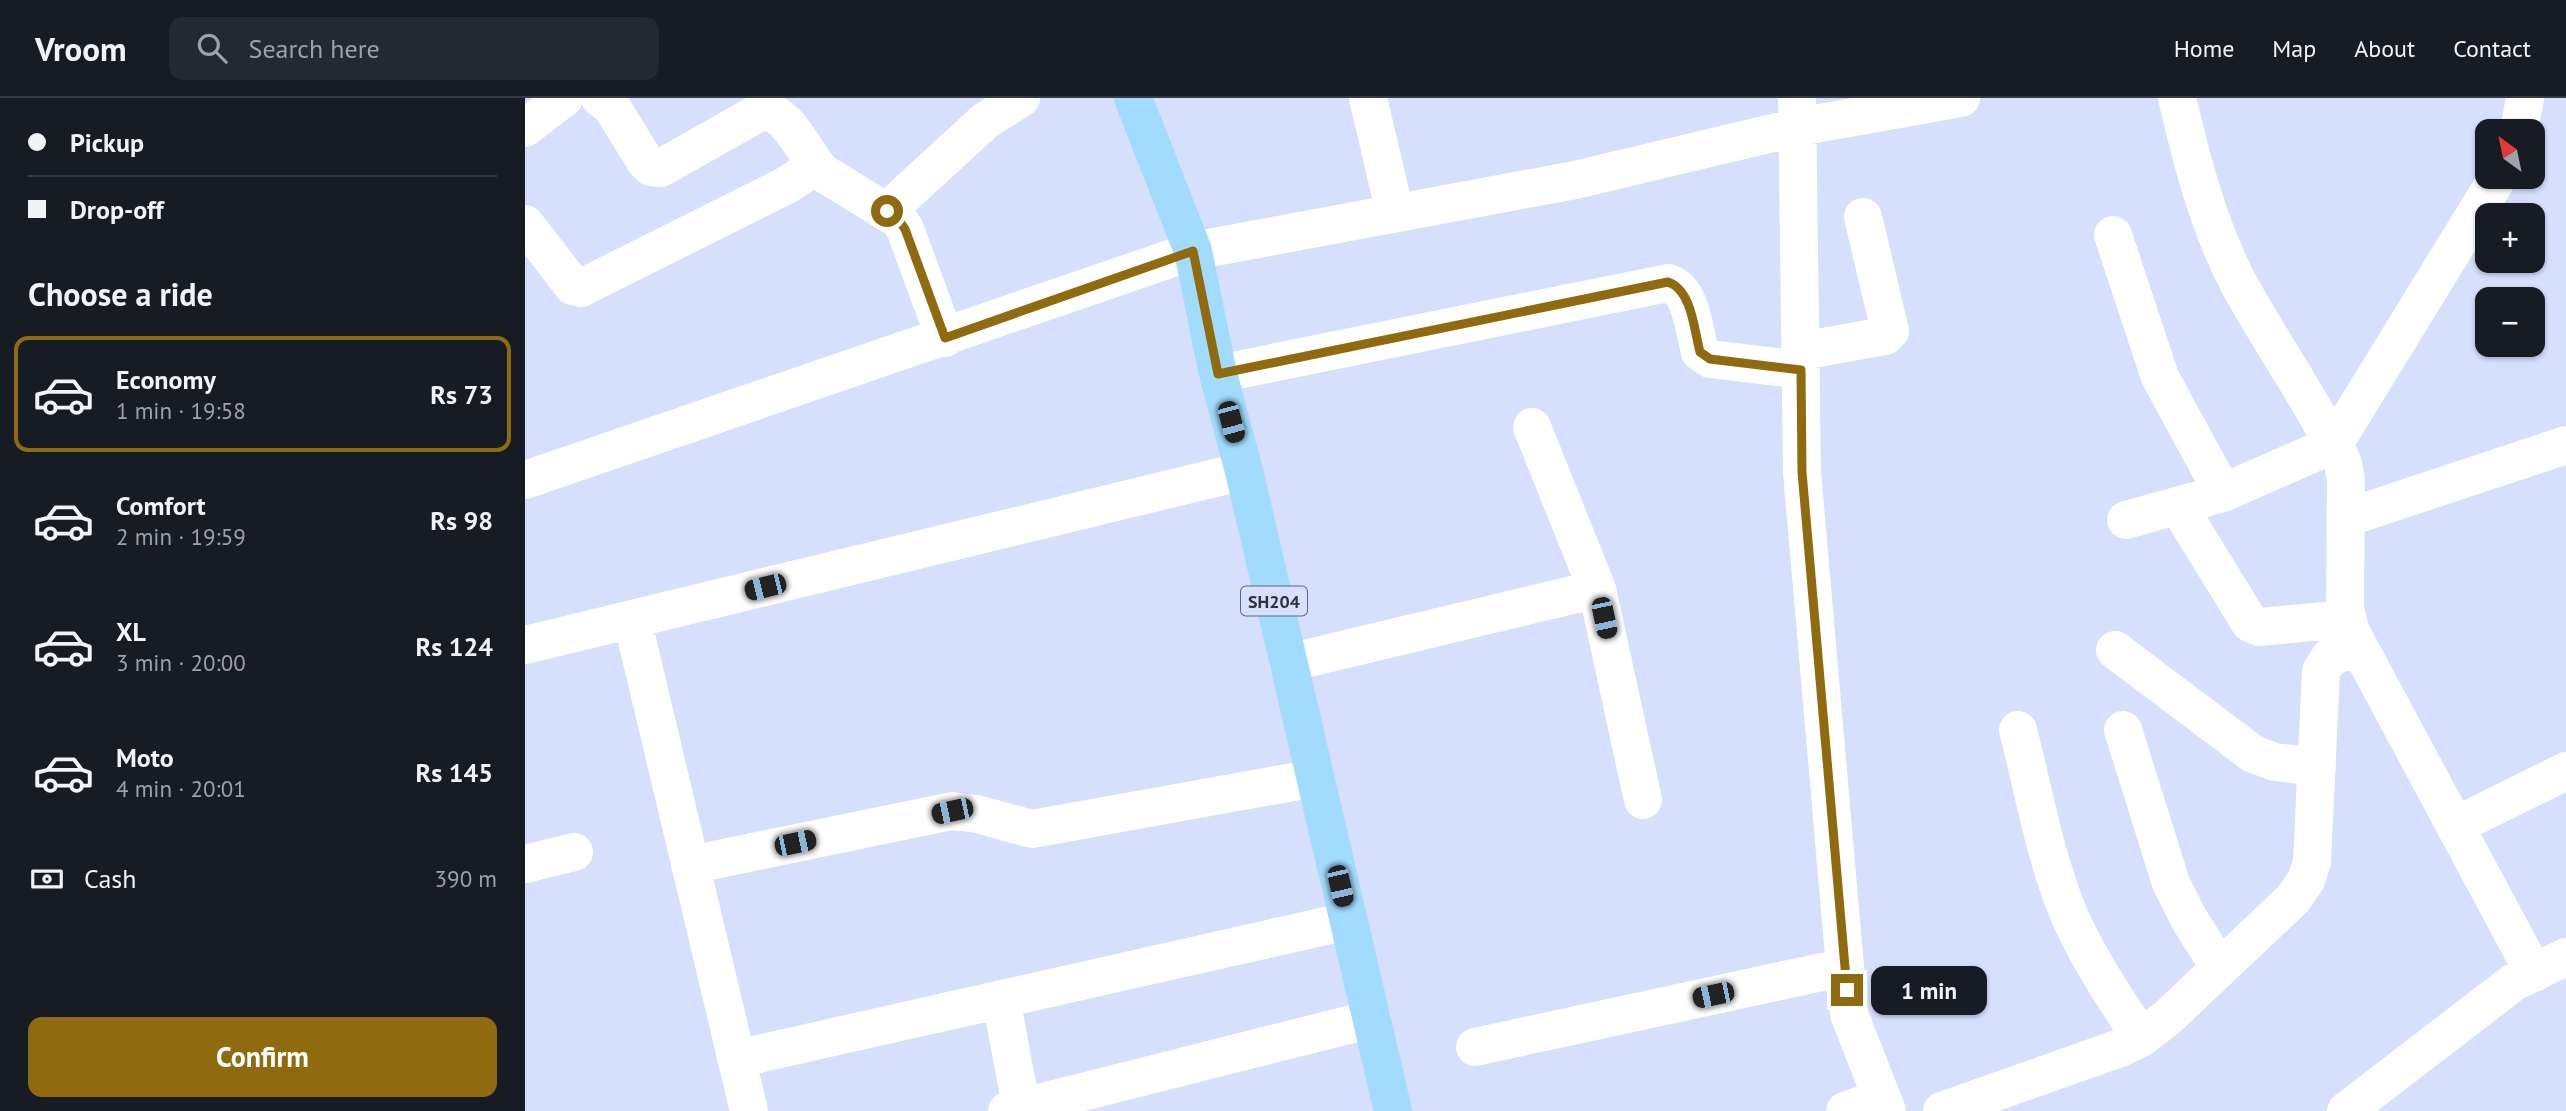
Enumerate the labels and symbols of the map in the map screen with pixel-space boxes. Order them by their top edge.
north arrow [2475,119,2545,189]
route start [871,195,903,227]
car [1216,399,1247,445]
car [743,572,788,602]
road number: SH204 [1241,587,1307,616]
car [1590,595,1619,641]
car [930,796,975,826]
car [773,828,818,858]
car [1326,863,1355,909]
callout: 1 min [1871,966,1987,1015]
route end [1831,974,1863,1006]
car [1691,980,1736,1010]

